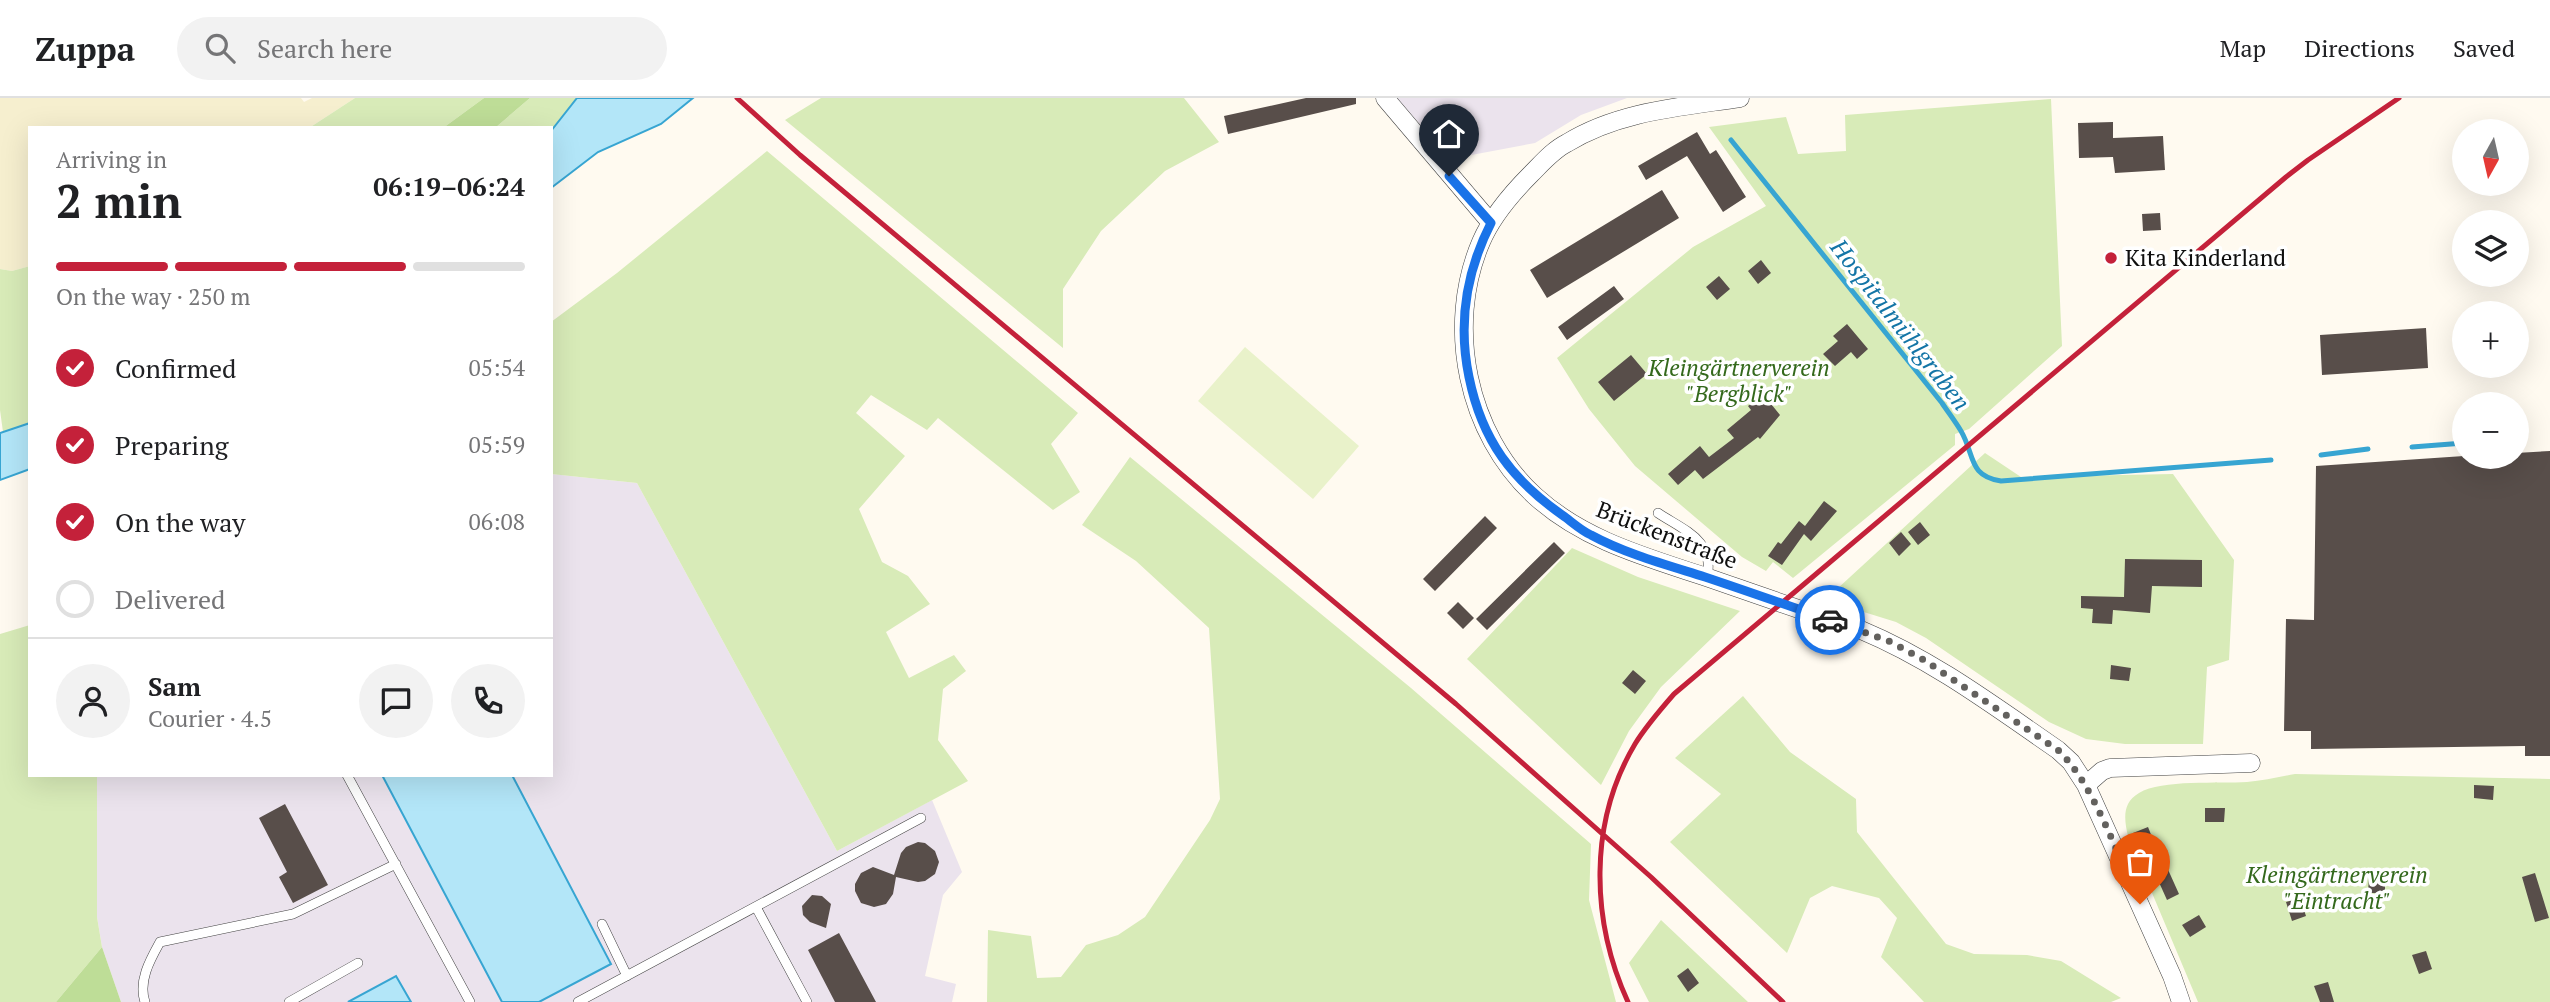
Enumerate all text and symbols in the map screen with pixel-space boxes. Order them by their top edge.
search box [177,17,667,80]
text: Zuppa [35,27,135,70]
icon: search [201,29,239,67]
text: Search here [257,31,392,65]
text: Map [2220,32,2266,64]
text: Directions [2304,32,2415,64]
text: Saved [2453,32,2515,64]
pin [1419,104,1479,176]
icon: home [1430,115,1468,153]
north arrow [2452,119,2529,196]
map controls [2452,119,2529,469]
text: Arriving in [56,144,167,175]
text: 06:19–06:24 [373,169,525,203]
text: 2 min [56,170,182,231]
button: layers [2452,210,2529,287]
water label: Hospitalmühlgraben [1823,231,1978,417]
place label: Kita Kinderland [2125,242,2286,273]
marker: Kita Kinderland [2103,250,2119,266]
text: On the way · 250 m [56,281,250,312]
button: + [2452,301,2529,378]
icon: check [56,349,94,387]
text: Confirmed [115,351,236,385]
text: 05:54 [468,352,525,383]
park label: Kleingärtnerverein "Bergblick" [1647,352,1830,409]
button: − [2452,392,2529,469]
icon: check [56,426,94,464]
text: Preparing [115,428,228,462]
text: 05:59 [468,429,525,460]
street label: Brückenstraße [1592,493,1742,576]
icon: check [56,503,94,541]
text: On the way [115,505,246,539]
text: 06:08 [468,506,525,537]
text: Delivered [115,582,225,616]
courier [1795,585,1865,655]
icon: car [1811,601,1849,639]
button: person [56,664,130,738]
button: chat [359,664,433,738]
button: phone [451,664,525,738]
text: Sam [148,669,201,703]
text: Courier · 4.5 [148,703,272,734]
pin [2110,832,2170,904]
icon: bag [2121,843,2159,881]
park label: Kleingärtnerverein "Eintracht" [2245,859,2428,916]

